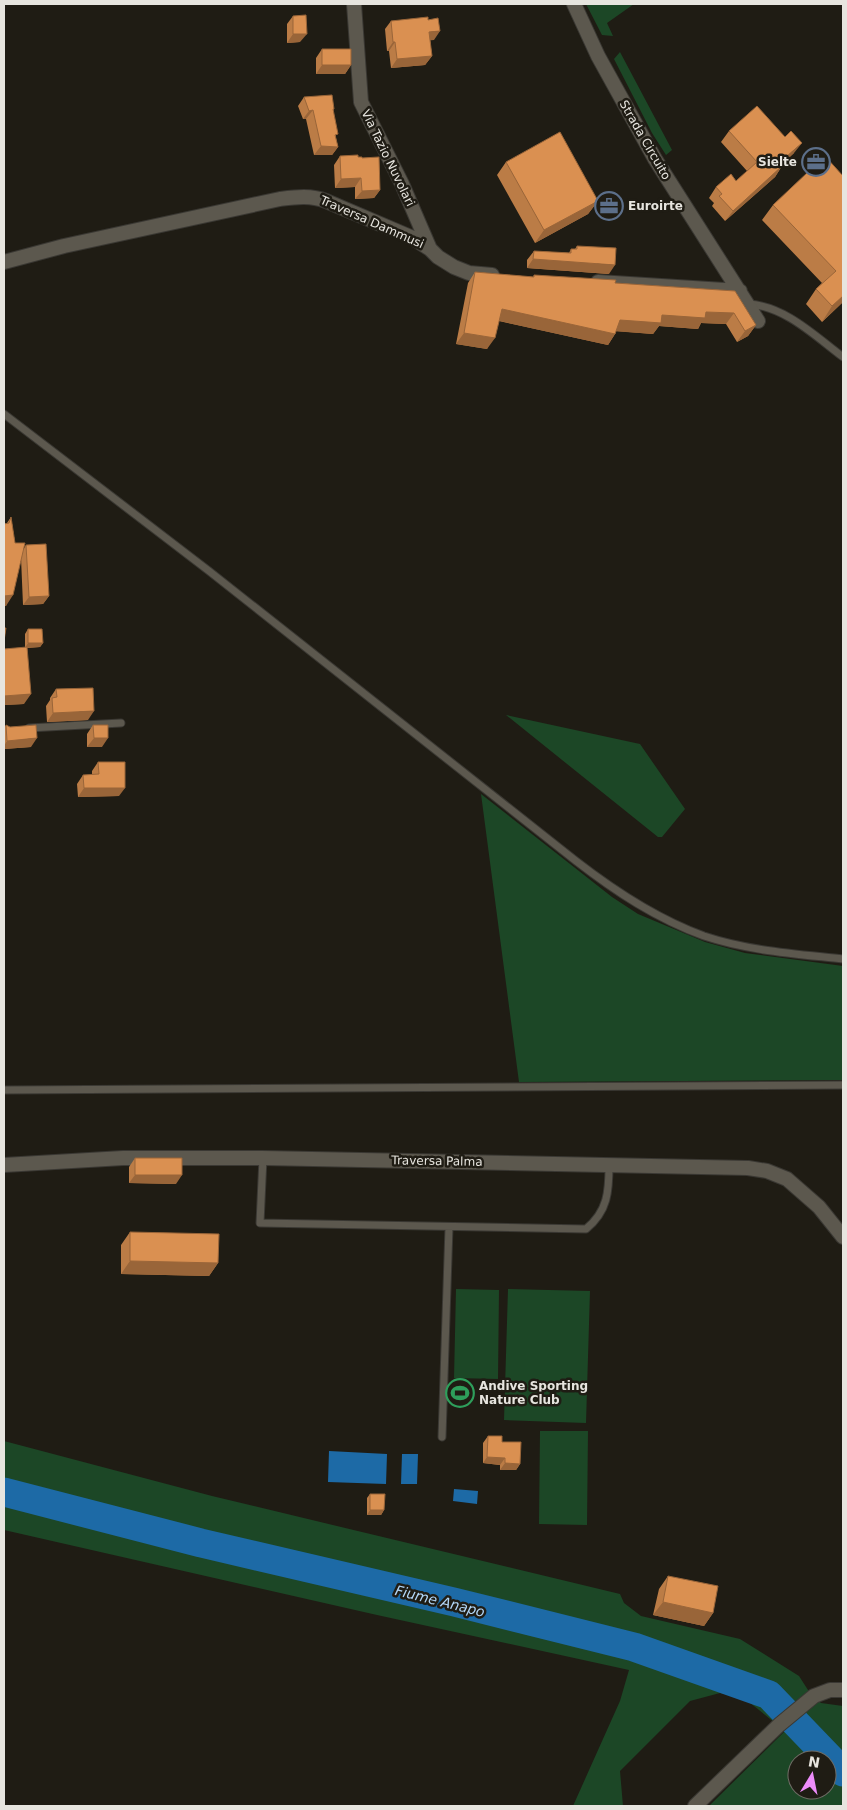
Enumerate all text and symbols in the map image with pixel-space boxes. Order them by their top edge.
street label: Strada Circuito [617,98,673,182]
street label: Via Tazio Nuvolari [358,107,418,209]
office icon: Sielte [801,147,831,177]
place label: Sielte [758,155,797,169]
office icon: Euroirte [594,191,624,221]
street label: Traversa Dammusi [317,192,426,251]
place label: Euroirte [628,199,683,213]
street label: Traversa Palma [390,1153,483,1169]
sports icon: Andive Sporting Nature Club [445,1378,475,1408]
place label: Andive Sporting Nature Club [479,1379,588,1407]
water label: Fiume Anapo [393,1582,487,1620]
north arrow [787,1750,837,1800]
text: N [807,1753,821,1771]

